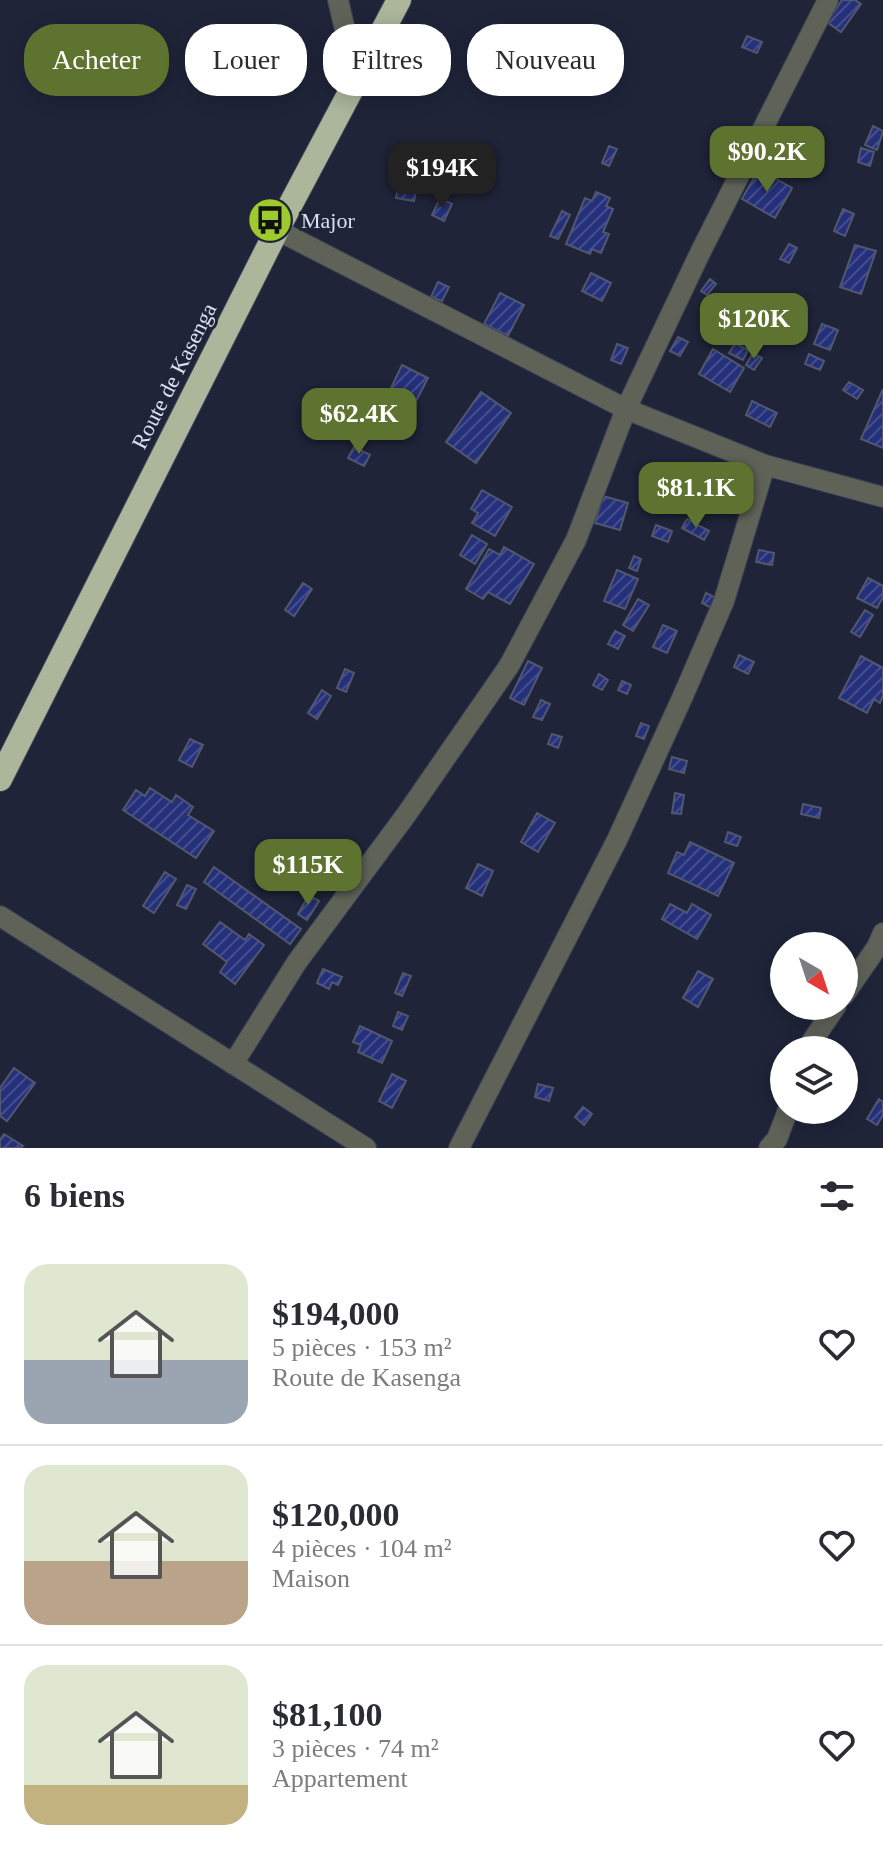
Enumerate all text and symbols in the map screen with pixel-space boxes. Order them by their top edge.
chip: Acheter [24,24,169,96]
chip: Louer [185,24,307,96]
chip: Filtres [323,24,451,96]
chip: Nouveau [467,24,624,96]
pin: $90.2K [702,126,832,194]
text: $90.2K [728,137,806,166]
pin: $194K [386,142,498,210]
text: $194K [406,153,478,182]
bus stop icon: Major [246,196,294,244]
place label: Major [301,208,355,233]
pin: $120K [698,293,810,361]
street label: Route de Kasenga [127,299,222,453]
text: $120K [718,304,790,333]
pin: $62.4K [294,388,424,456]
text: $62.4K [320,399,398,428]
pin: $81.1K [631,462,761,530]
text: $81.1K [657,473,735,502]
pin: $115K [252,839,364,907]
text: $115K [273,850,343,879]
north arrow [770,932,858,1020]
map controls [770,932,858,1124]
button: layers [770,1036,858,1124]
icon: filters [815,1174,859,1218]
text: 6 biens [24,1177,125,1214]
text: $194,000 [272,1295,400,1332]
icon: home [88,1296,184,1392]
icon: heart [815,1322,859,1366]
text: 5 pièces · 153 m² [272,1333,452,1362]
text: Route de Kasenga [272,1363,461,1392]
text: $120,000 [272,1496,400,1533]
icon: home [88,1497,184,1593]
icon: heart [815,1523,859,1567]
text: 4 pièces · 104 m² [272,1534,452,1563]
text: Maison [272,1564,350,1593]
text: $81,100 [272,1696,383,1733]
icon: home [88,1697,184,1793]
icon: heart [815,1723,859,1767]
text: 3 pièces · 74 m² [272,1734,439,1763]
text: Appartement [272,1764,408,1793]

